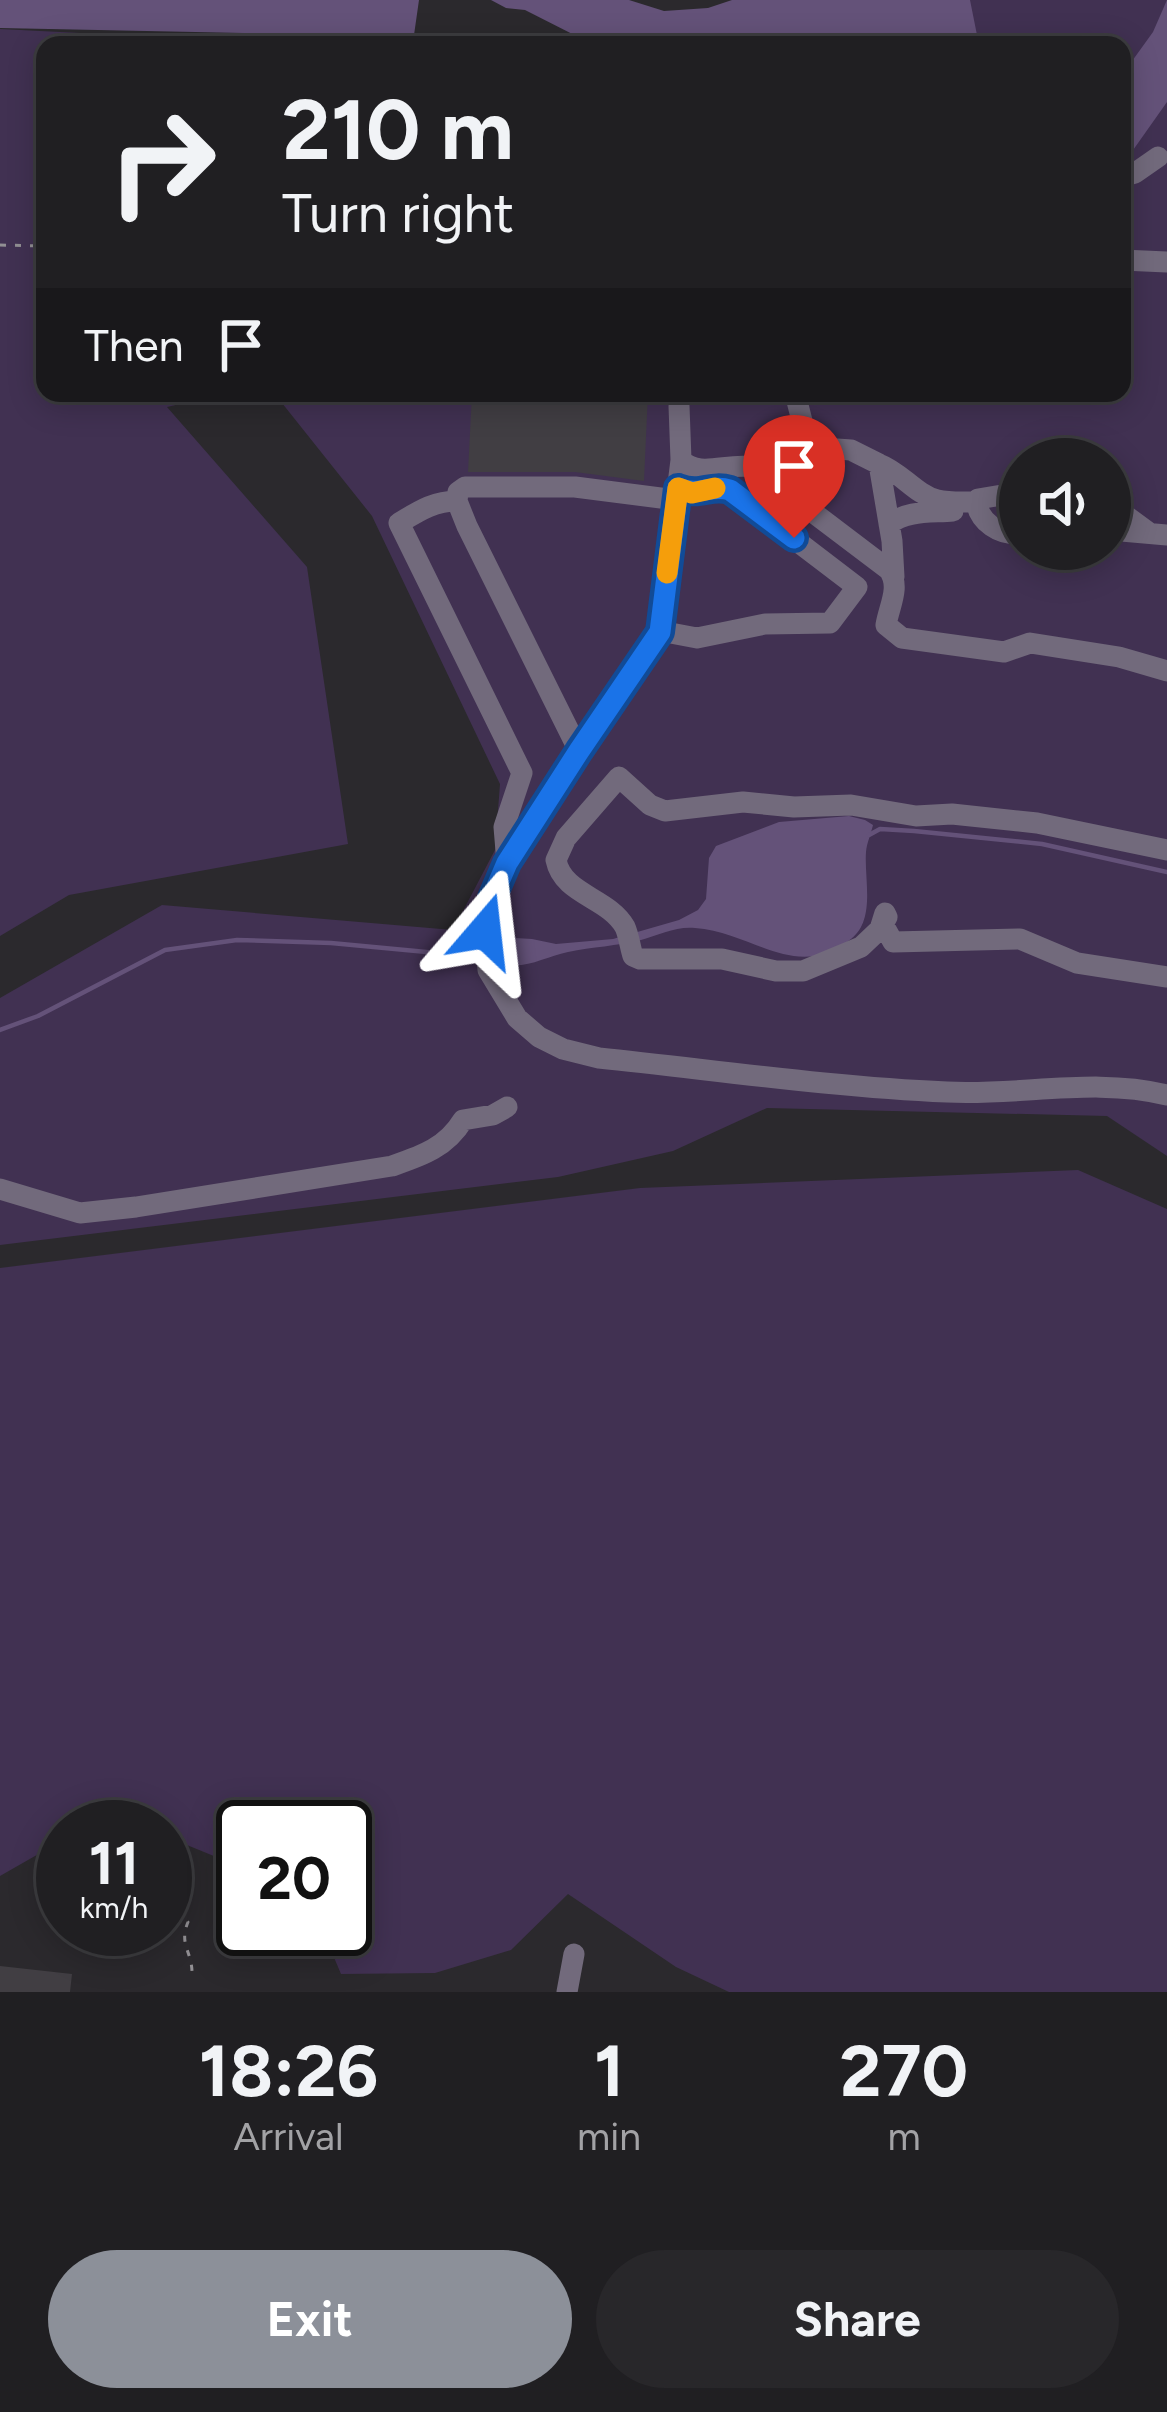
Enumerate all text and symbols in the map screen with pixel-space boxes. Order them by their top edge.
text: 210 m [282,79,514,180]
icon: right [84,84,240,240]
text: Turn right [282,181,514,246]
icon: arrive [208,312,274,378]
text: Then [84,318,184,372]
pin [743,415,845,538]
icon: arrive [761,433,827,499]
map controls [999,438,1131,570]
button: sound [999,438,1131,570]
position arrow [422,868,548,994]
speed limit sign: 20 [216,1800,372,1956]
text: 11 [89,1827,139,1899]
text: km/h [80,1889,148,1926]
text: 18:26 [199,2028,378,2114]
text: 1 [594,2028,624,2114]
text: 270 [840,2028,968,2114]
text: Arrival [233,2113,344,2160]
text: min [577,2113,641,2160]
text: m [887,2113,921,2160]
button: Exit [48,2250,572,2388]
button: Share [596,2250,1119,2388]

